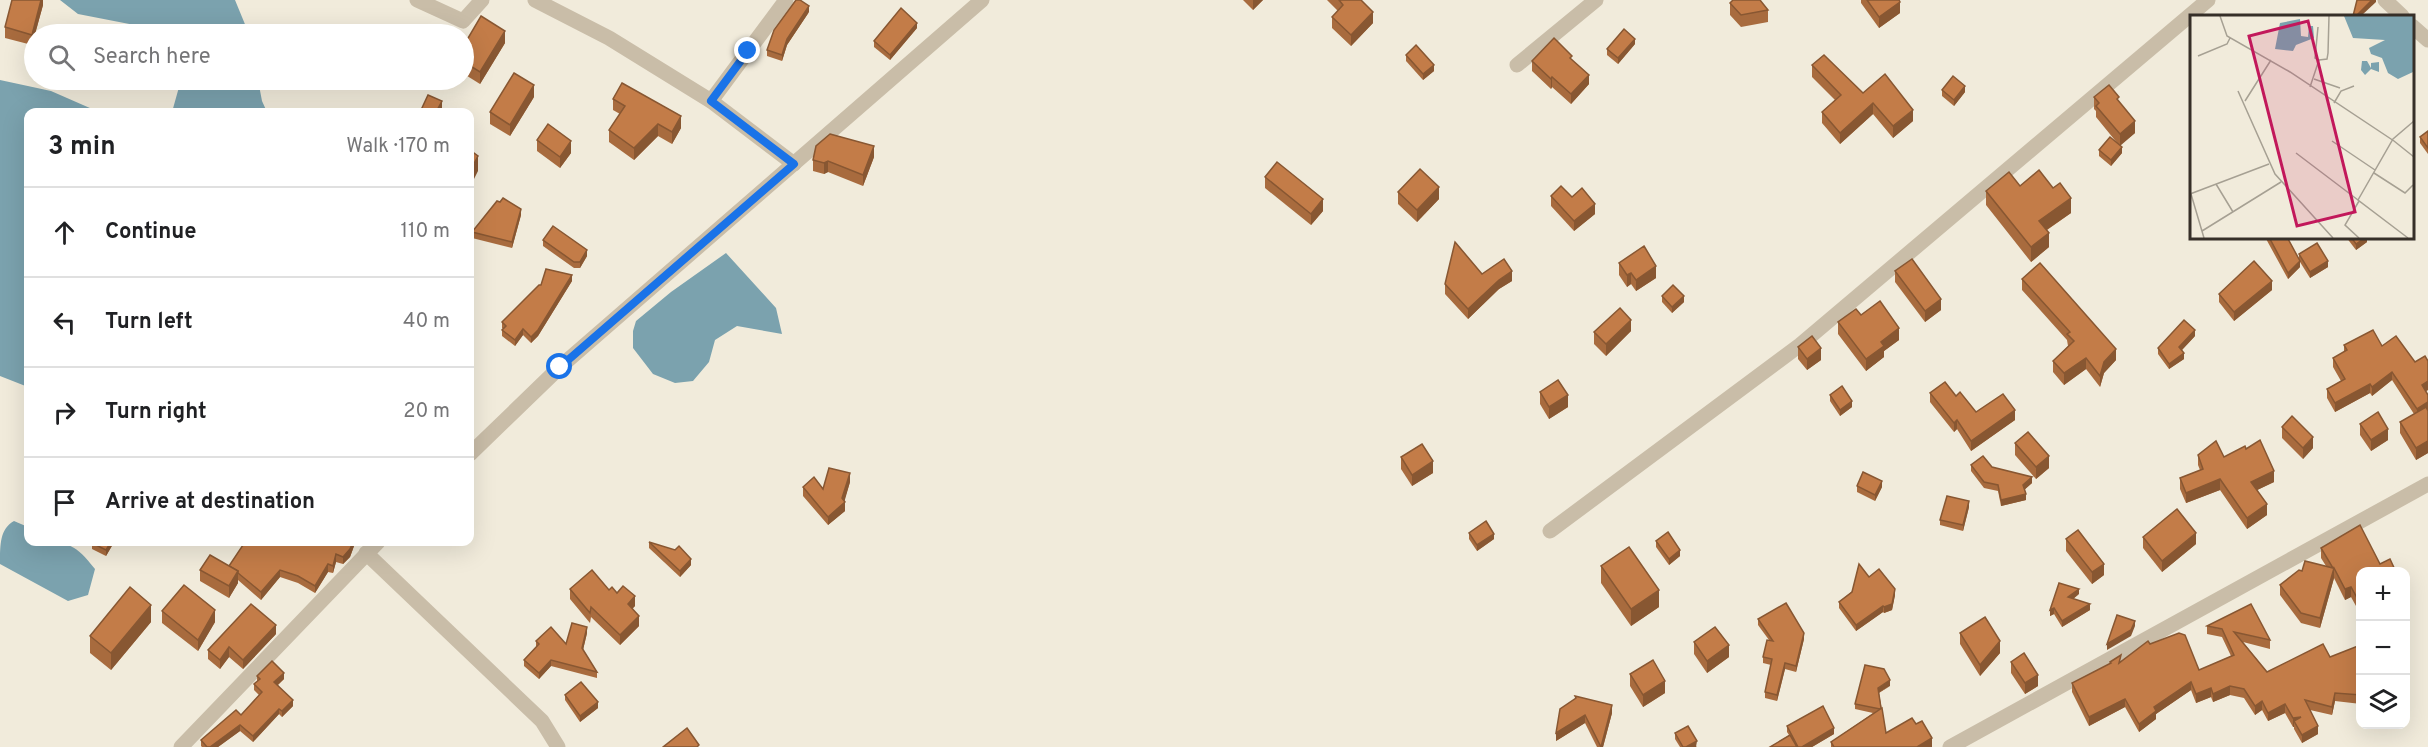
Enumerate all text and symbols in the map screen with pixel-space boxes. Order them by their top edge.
inset map [2190,15,2413,238]
search box [24,24,474,90]
route end [734,37,760,63]
icon: search [45,41,78,74]
text: Search here [93,44,211,71]
text: 3 min [48,131,116,164]
text: Walk · 170 m [346,134,450,160]
icon: ahead [48,216,81,249]
text: Continue [105,219,196,246]
text: 110 m [401,219,450,245]
icon: left [48,306,81,339]
text: Turn left [105,309,193,336]
text: 40 m [403,309,450,335]
route start [546,353,572,379]
icon: right [48,396,81,429]
text: Turn right [105,399,207,426]
text: 20 m [403,399,450,425]
icon: arrive [48,486,81,519]
text: Arrive at destination [105,489,315,516]
map controls [2356,567,2410,729]
button: + [2356,567,2410,621]
button: − [2356,621,2410,675]
button: layers [2356,675,2410,729]

